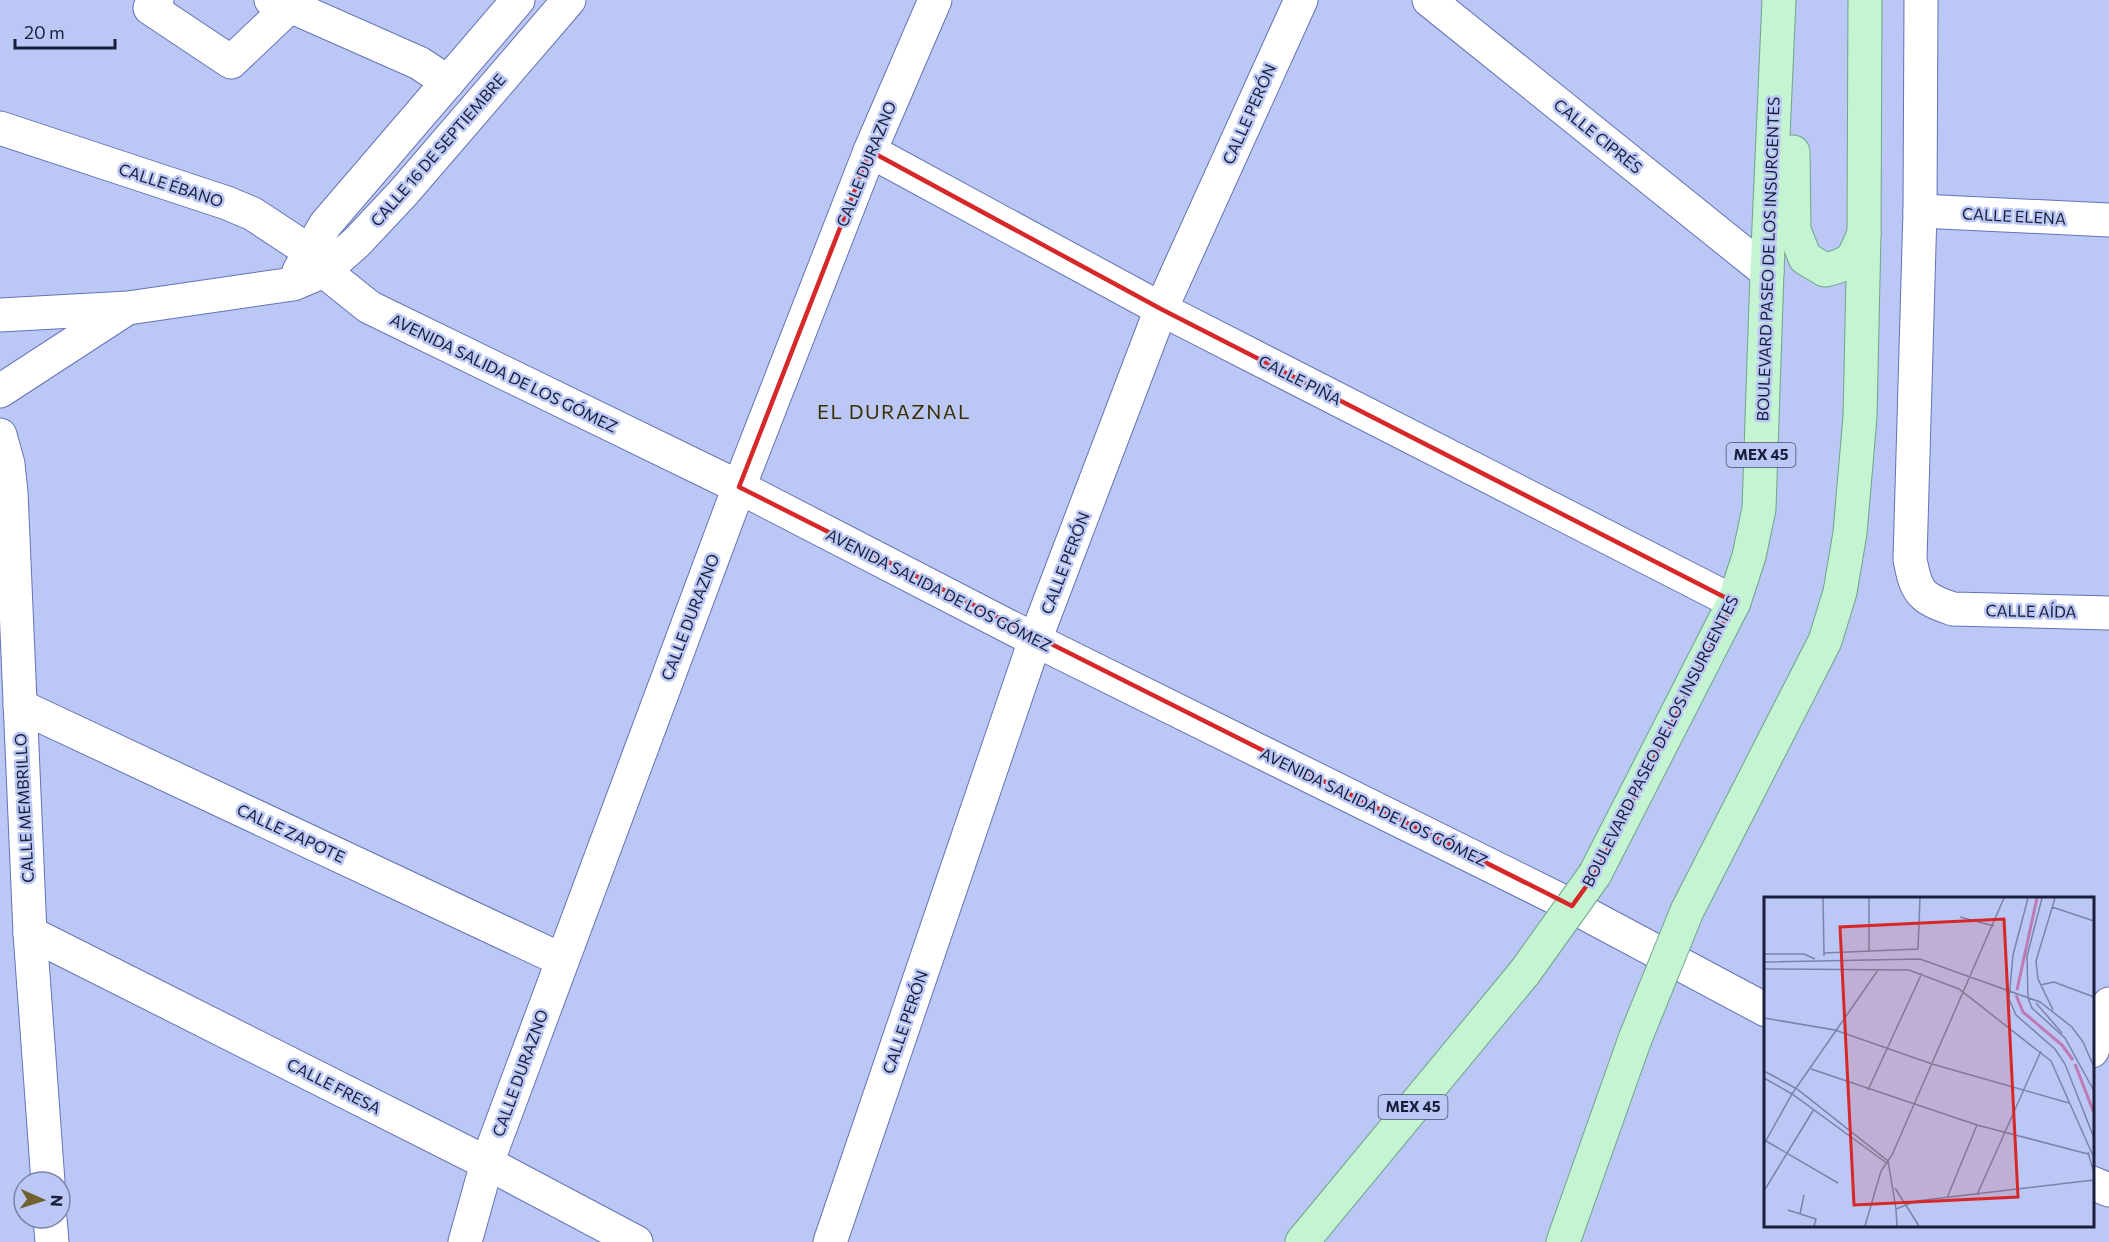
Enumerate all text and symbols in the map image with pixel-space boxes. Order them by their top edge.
scale bar [15,12,116,50]
text: 20 m [24,21,65,43]
street label: CALLE PERÓN [1218,61,1279,167]
street label: CALLE 16 DE SEPTIEMBRE [366,70,509,230]
street label: CALLE CIPRÉS [1550,94,1646,177]
street label: BOULEVARD PASEO DE LOS INSURGENTES [1752,96,1783,422]
street label: CALLE DURAZNO [832,98,899,229]
street label: CALLE ÉBANO [116,159,226,210]
street label: CALLE ELENA [1962,203,2067,228]
street label: AVENIDA SALIDA DE LOS GÓMEZ [387,309,621,436]
street label: CALLE PIÑA [1256,351,1345,409]
district label: EL DURAZNAL [817,399,971,423]
road number: MEX 45 [1726,443,1796,467]
street label: CALLE PERÓN [1036,509,1093,617]
street label: AVENIDA SALIDA DE LOS GÓMEZ [823,524,1055,655]
street label: CALLE DURAZNO [657,551,722,683]
street label: BOULEVARD PASEO DE LOS INSURGENTES [1577,592,1742,890]
street label: CALLE AÍDA [1985,600,2077,621]
street label: CALLE MEMBRILLO [10,733,37,883]
street label: AVENIDA SALIDA DE LOS GÓMEZ [1257,743,1491,870]
street label: CALLE ZAPOTE [234,799,348,866]
inset map [1764,897,2094,1227]
street label: CALLE PERÓN [878,968,931,1076]
street label: CALLE DURAZNO [488,1007,551,1139]
street label: CALLE FRESA [284,1054,384,1117]
road number: MEX 45 [1378,1095,1448,1119]
north arrow [12,1170,72,1230]
text: N [48,1194,67,1207]

